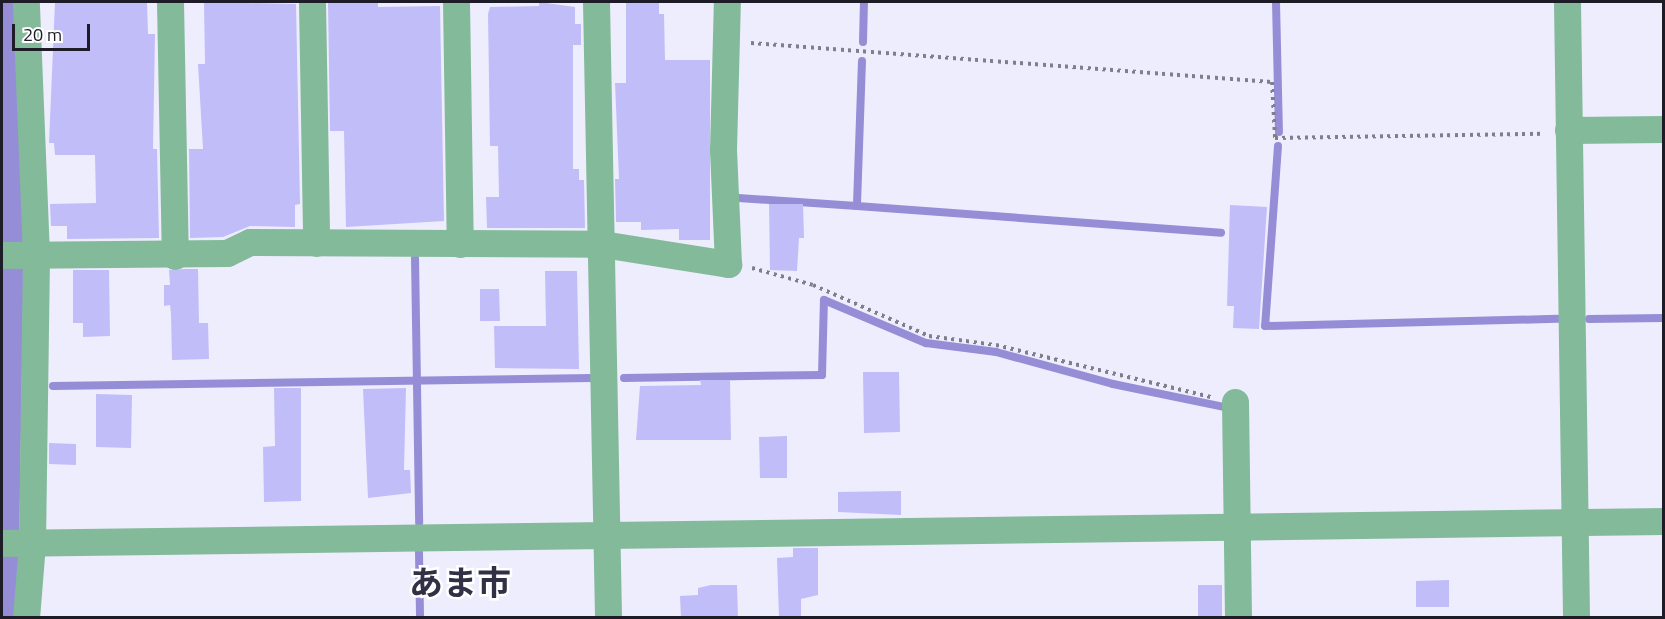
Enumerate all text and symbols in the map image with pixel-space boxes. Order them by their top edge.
scale bar [15,12,93,50]
text: 20 m [23,21,62,48]
district label: あま市 [409,563,511,603]

